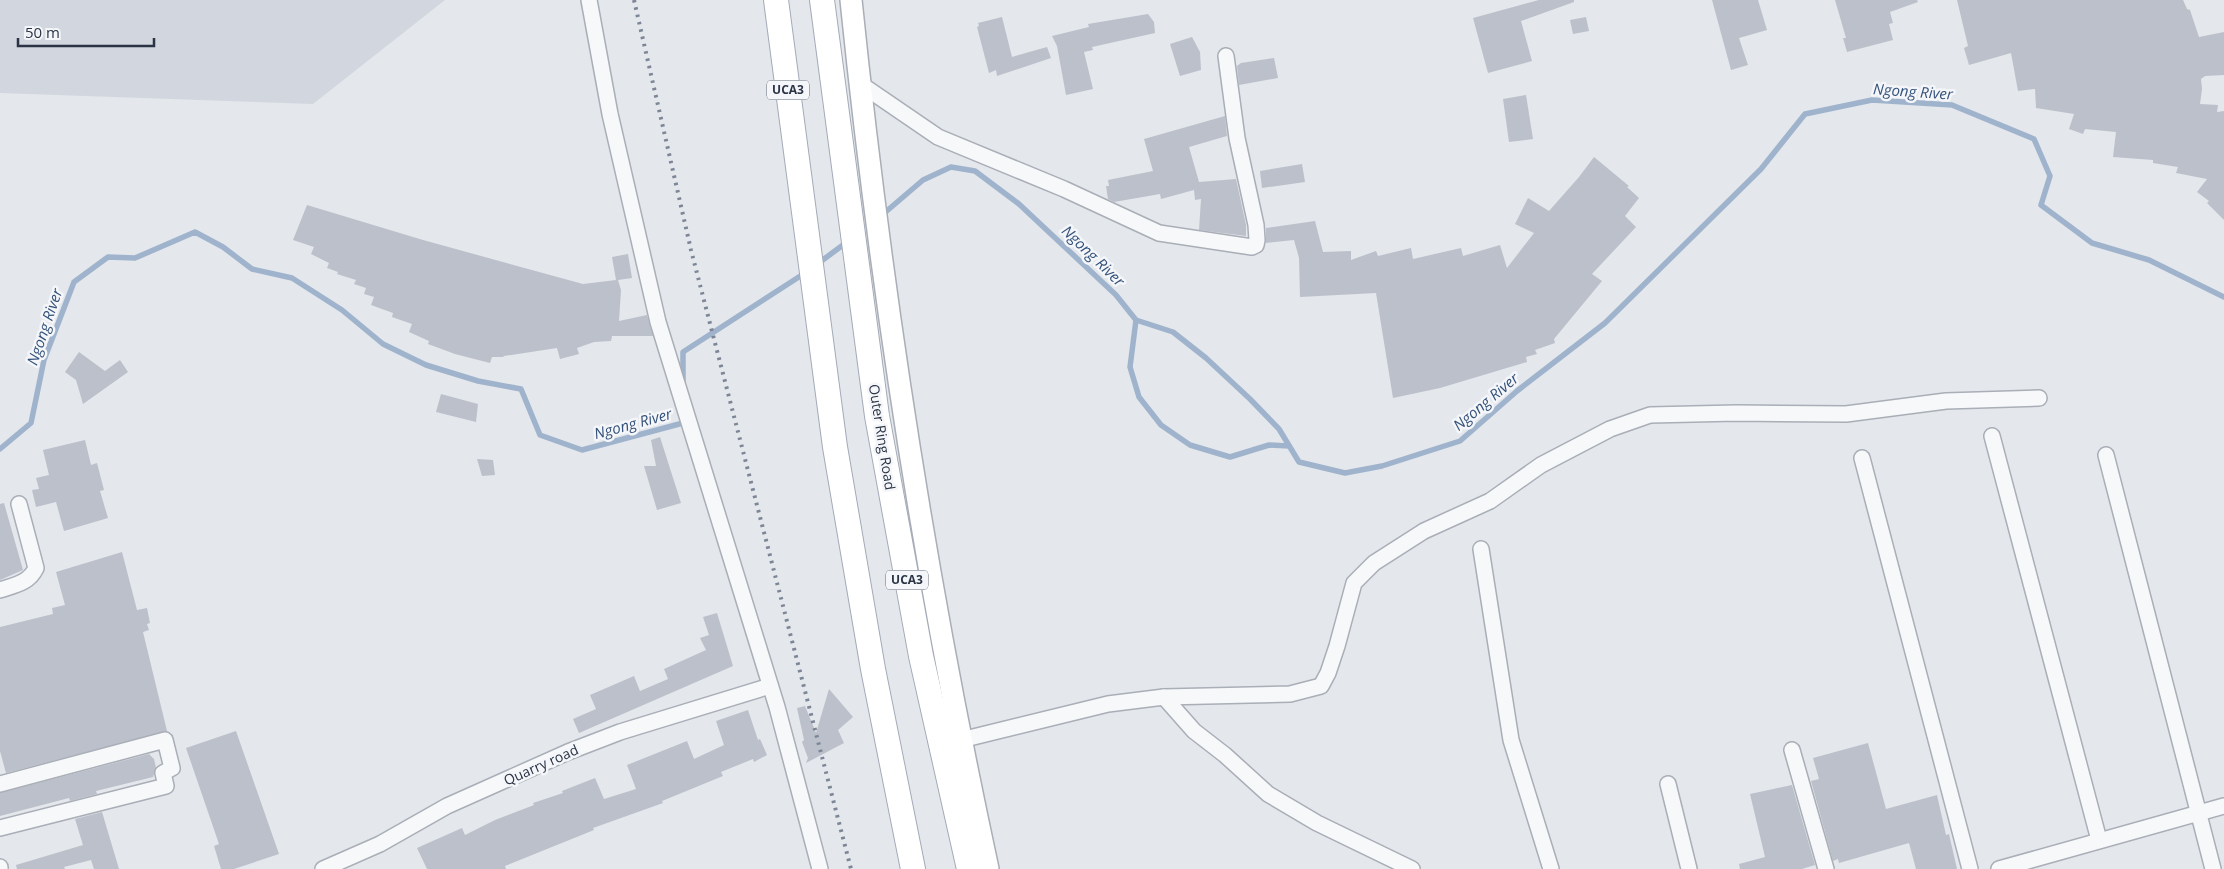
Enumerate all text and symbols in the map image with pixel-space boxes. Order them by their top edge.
scale bar [18,15,154,47]
text: 50 m [25,22,60,42]
water label: Ngong River [1873,78,1955,104]
road number: UCA3 [767,80,809,100]
water label: Ngong River [1058,220,1130,291]
water label: Ngong River [22,285,67,368]
water label: Ngong River [1448,367,1523,435]
street label: Outer Ring Road [865,383,900,491]
water label: Ngong River [592,403,675,443]
road number: UCA3 [886,570,928,590]
street label: Quarry road [500,740,581,789]

